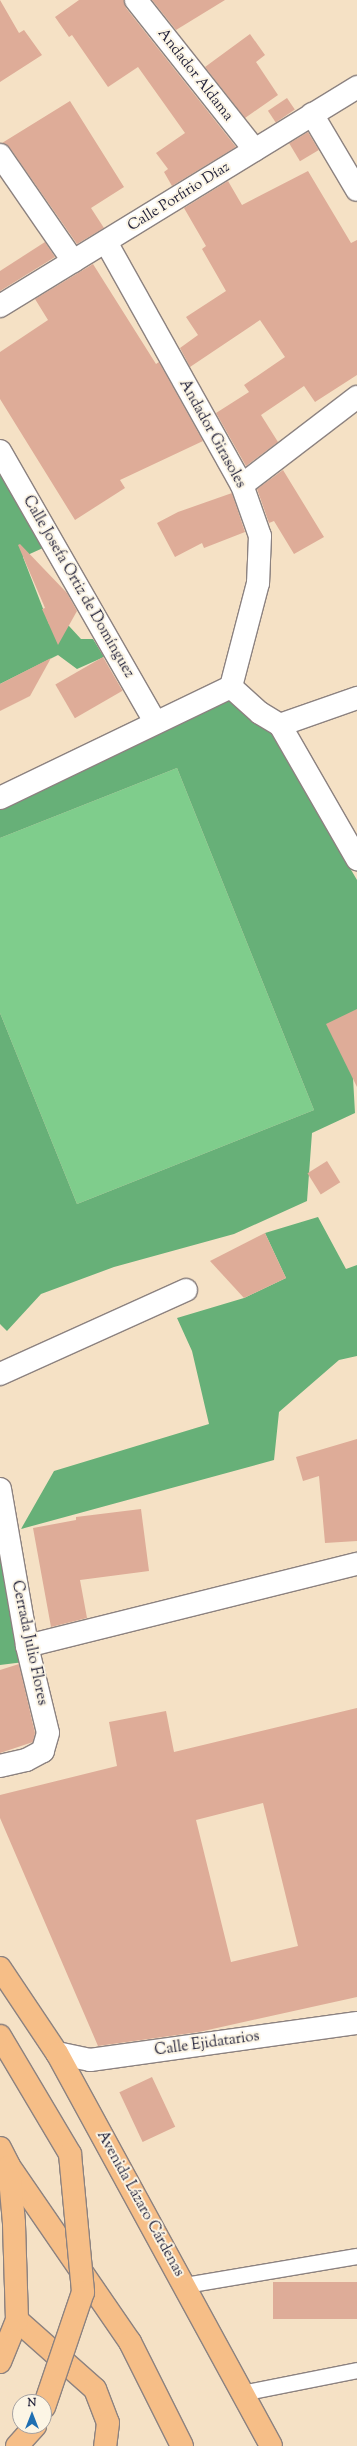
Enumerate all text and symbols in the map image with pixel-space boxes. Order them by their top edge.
street label: Andador Aldama [153,25,237,125]
street label: Calle Porfirio Díaz [125,158,233,236]
street label: Andador Girasoles [175,377,249,491]
street label: Calle Josefa Ortiz de Domínguez [18,493,138,681]
street label: Cerrada Julio Flores [7,1579,51,1707]
street label: Calle Ejidatarios [153,2028,261,2060]
street label: Avenida Lázaro Cárdenas [92,2128,188,2280]
north arrow [12,2394,52,2434]
text: N [28,2395,36,2411]

